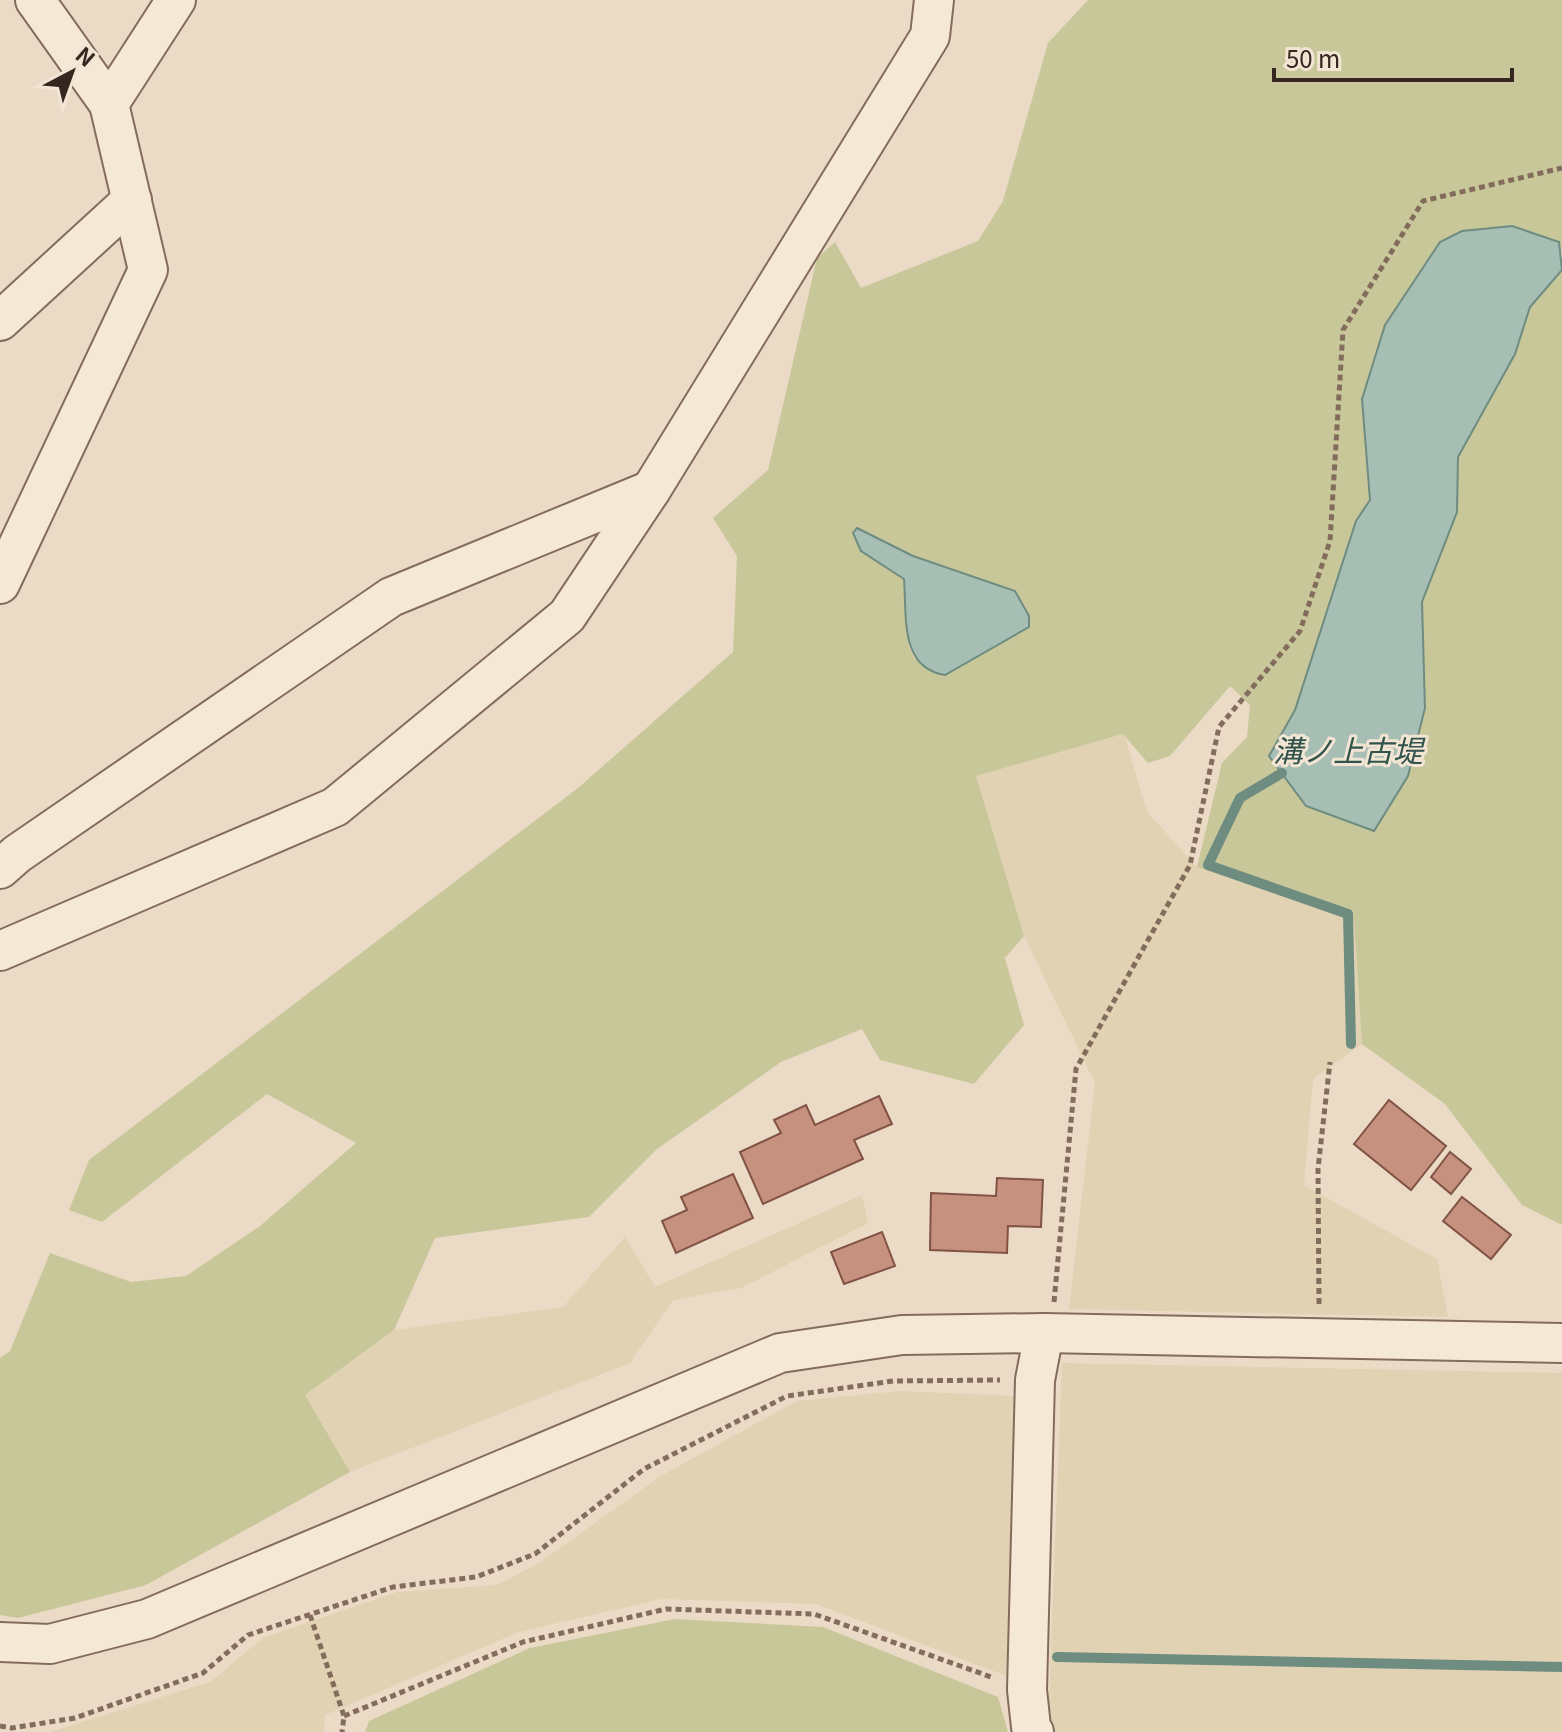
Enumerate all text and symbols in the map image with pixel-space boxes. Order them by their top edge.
north arrow [32,32,112,112]
scale bar [1274,32,1512,82]
text: N [70,38,103,73]
text: 50 m [1286,40,1340,75]
water label: 溝ノ上古堤 [1273,727,1426,771]

